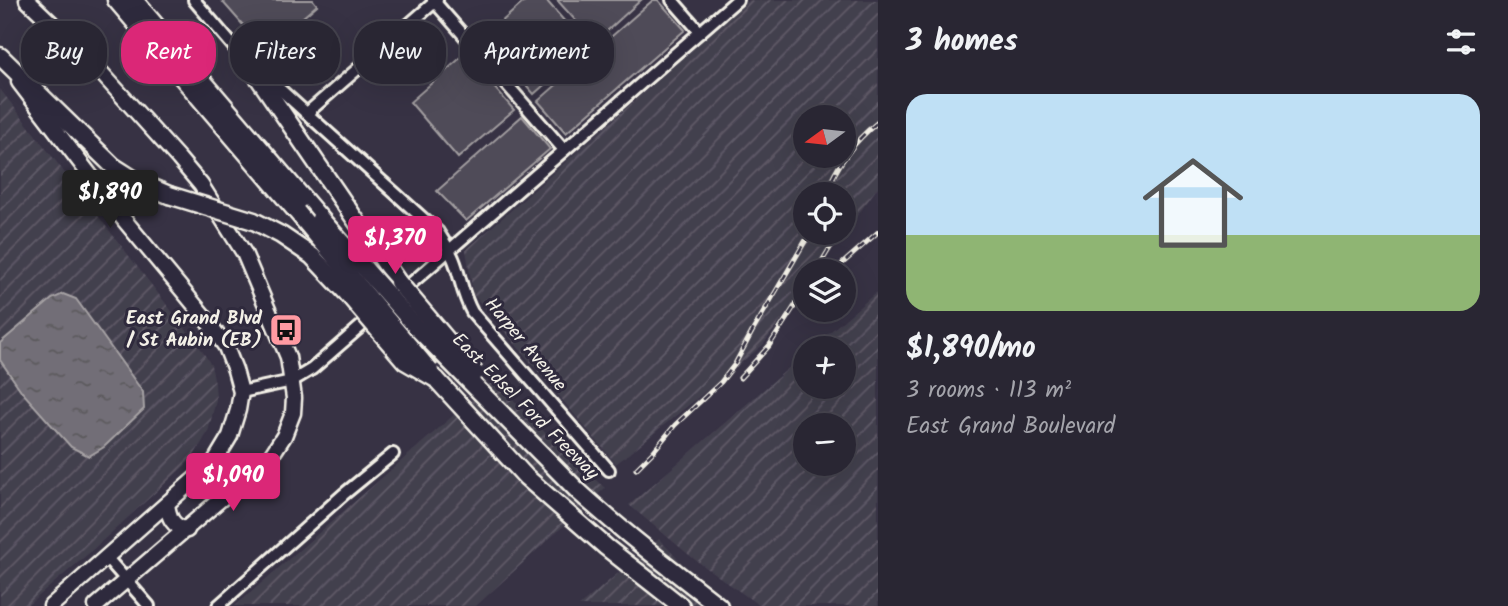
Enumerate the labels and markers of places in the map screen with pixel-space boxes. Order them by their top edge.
pin: $1,890 [53,170,167,230]
pin: $1,370 [338,216,452,276]
place label: East Grand Blvd / St Aubin (EB) [126,304,263,356]
bus stop icon: East Grand Blvd / St Aubin (EB) [267,311,305,349]
pin: $1,090 [176,454,290,513]

